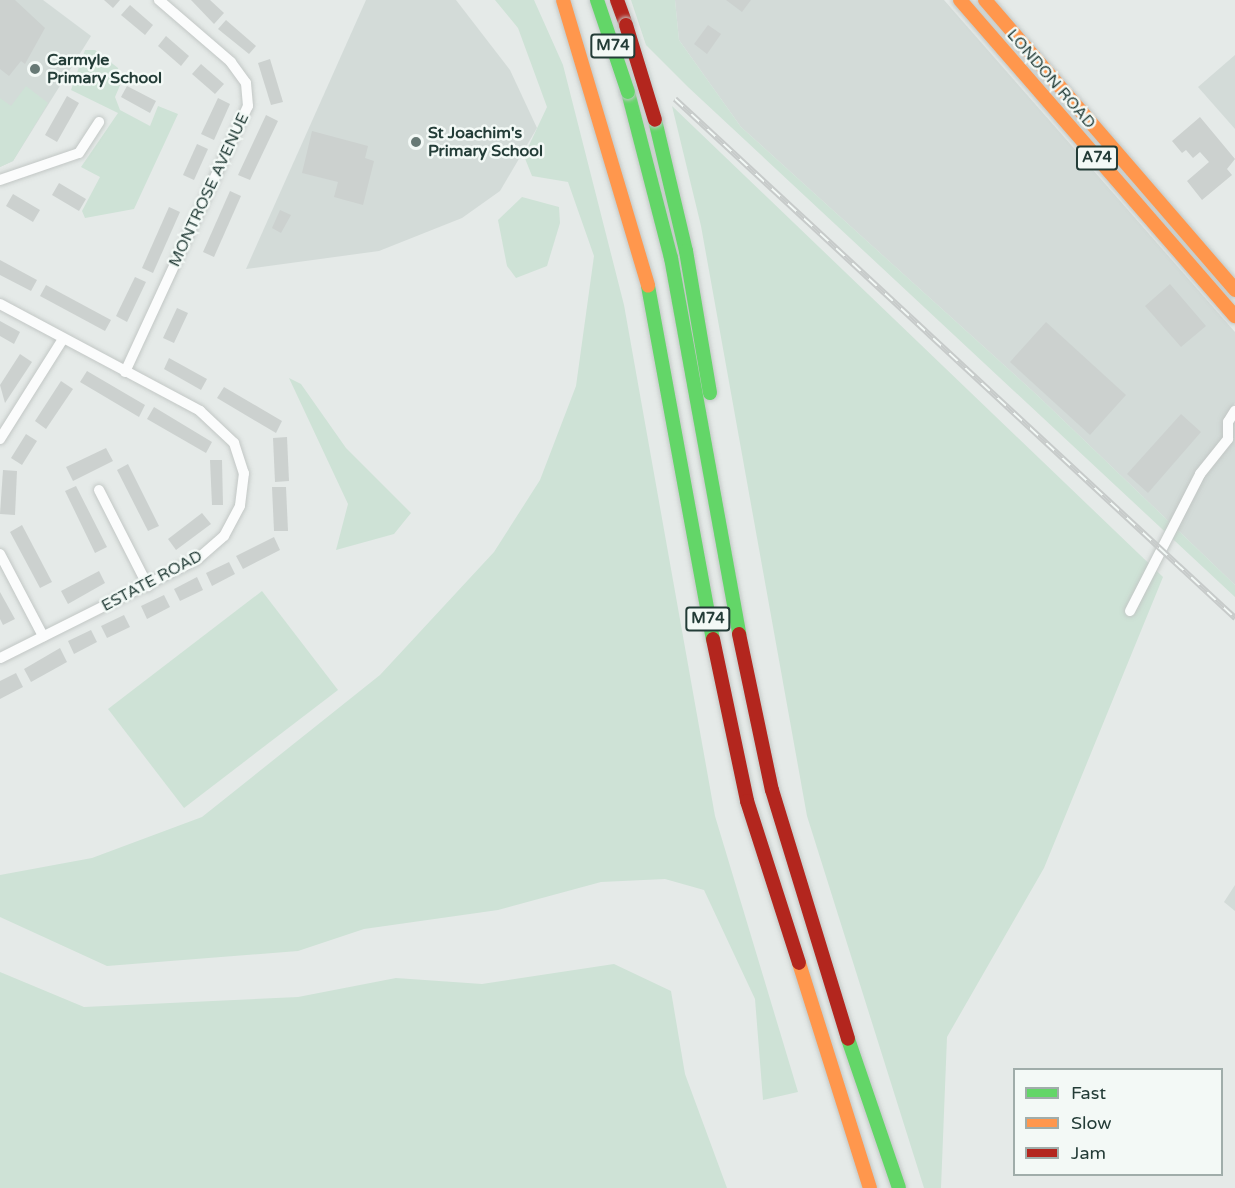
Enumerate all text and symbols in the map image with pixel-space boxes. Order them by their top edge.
street label: LONDON ROAD [1003,25,1099,133]
road number: M74 [589,34,637,58]
place label: Carmyle Primary School [47,50,162,88]
marker: Carmyle Primary School [28,62,42,76]
street label: MONTROSE AVENUE [165,110,253,270]
place label: St Joachim's Primary School [428,123,543,161]
marker: St Joachim's Primary School [409,135,423,149]
road number: A74 [1074,146,1120,170]
street label: ESTATE ROAD [98,546,206,616]
road number: M74 [684,607,732,631]
legend [1013,1068,1223,1176]
text: Fast [1071,1082,1106,1104]
text: Slow [1071,1112,1112,1134]
text: Jam [1071,1142,1106,1164]

